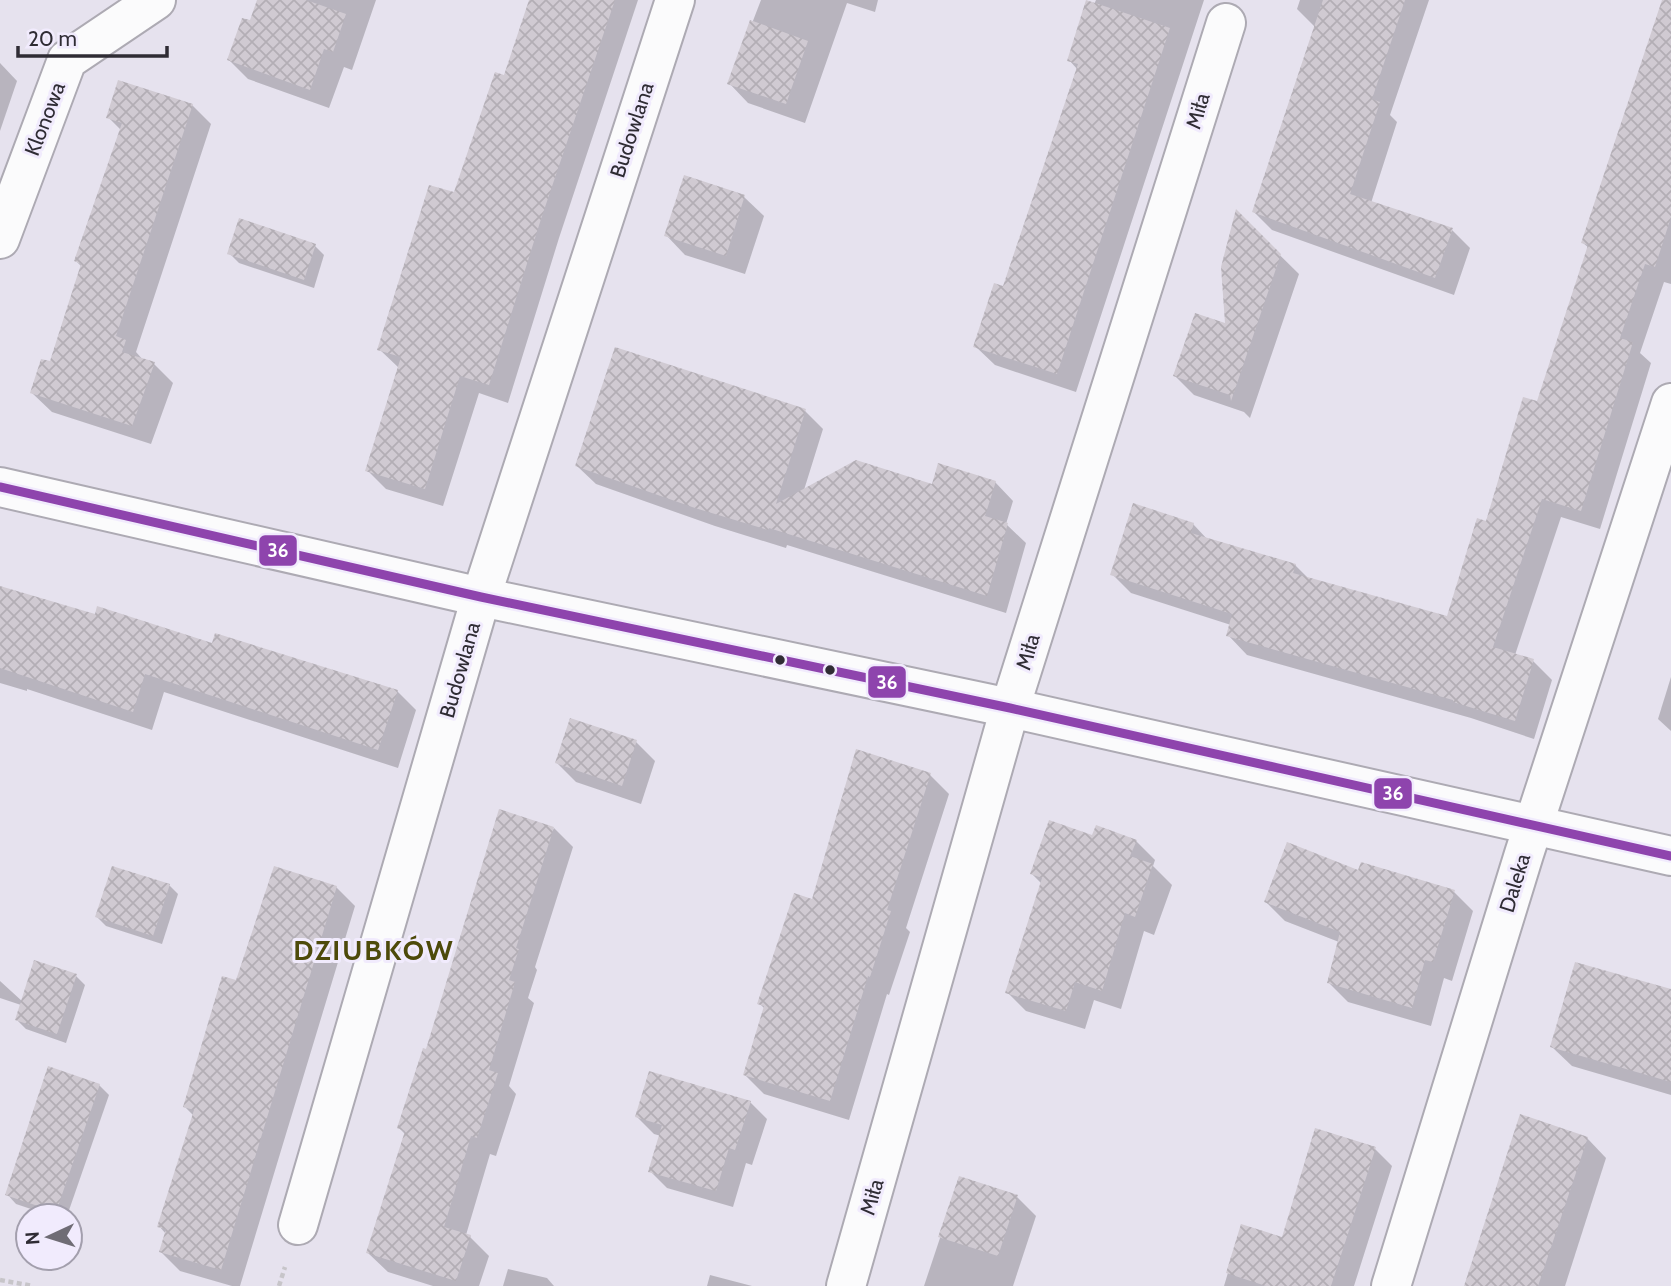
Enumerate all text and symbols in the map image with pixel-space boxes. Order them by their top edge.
scale bar [18,14,166,58]
text: 20 m [28,26,77,51]
street label: Klonowa [19,79,70,159]
street label: Budowlana [604,79,659,181]
street label: Miła [1180,90,1215,132]
line badge: 36 [258,534,298,567]
text: 36 [268,539,288,562]
street label: Budowlana [434,619,485,721]
street label: Miła [1010,631,1045,673]
unlabelled marker [773,653,787,667]
unlabelled marker [823,663,837,677]
line badge: 36 [867,665,907,699]
text: 36 [877,671,897,694]
line badge: 36 [1373,777,1413,810]
text: 36 [1383,782,1403,805]
street label: Daleka [1494,850,1535,915]
district label: DZIUBKÓW [293,933,455,967]
street label: Miła [854,1176,889,1218]
north arrow [14,1202,84,1272]
text: N [21,1231,44,1246]

